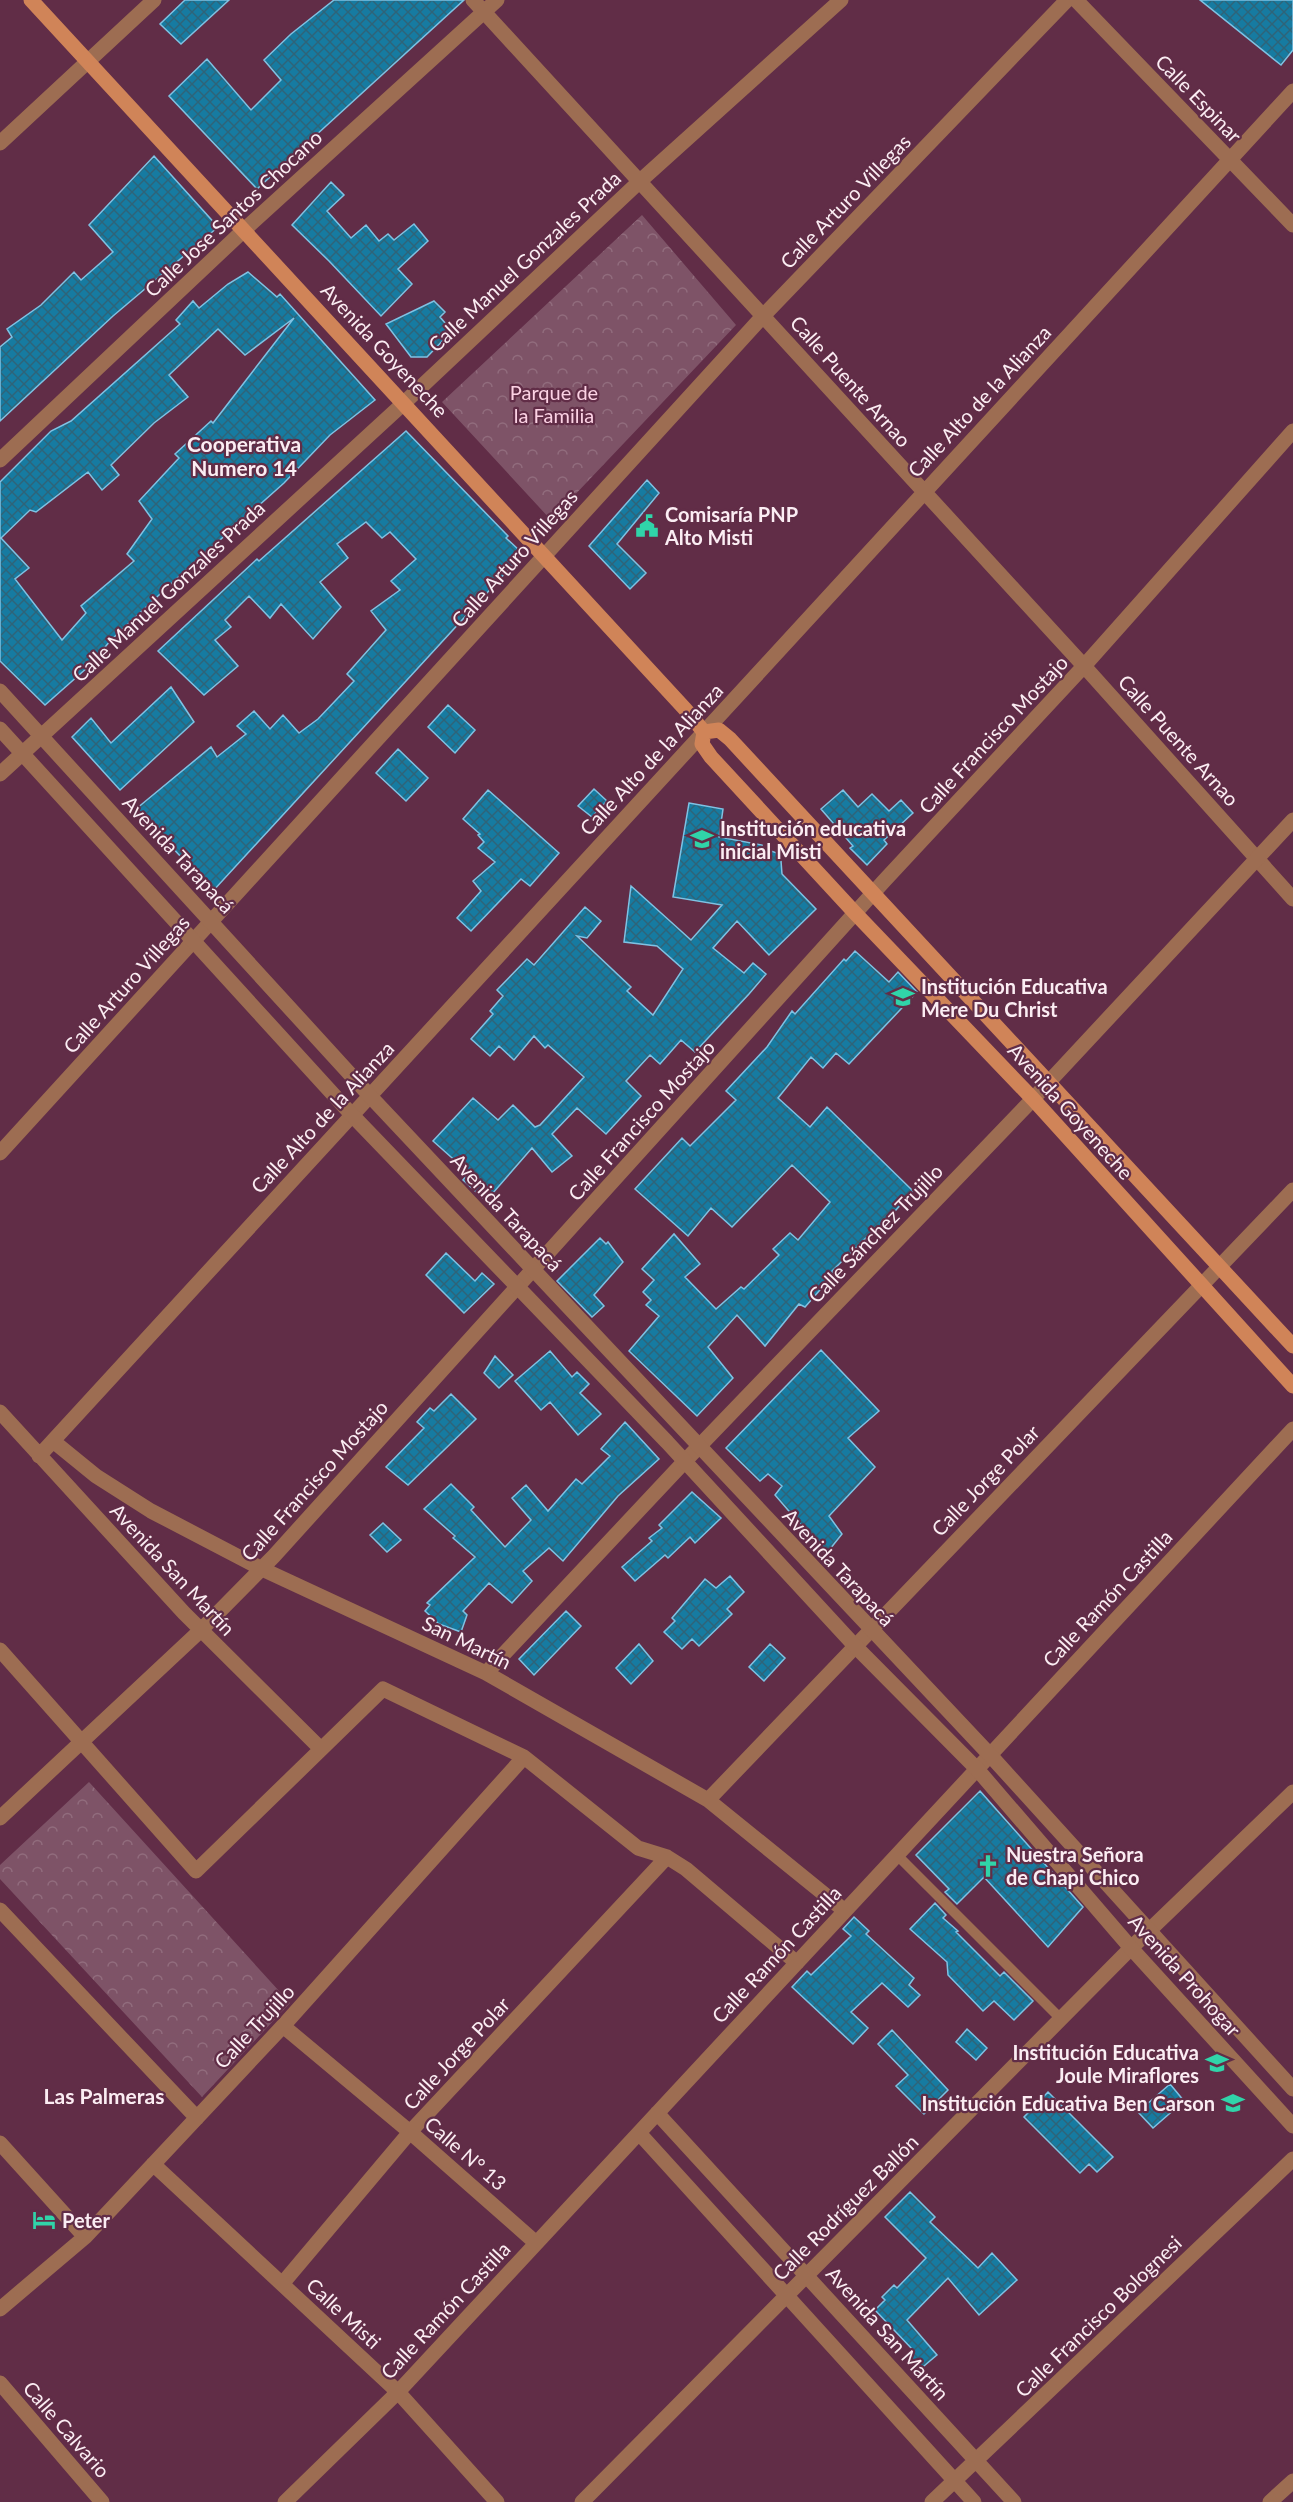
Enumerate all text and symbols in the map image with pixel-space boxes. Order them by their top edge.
street label: Calle Espinar [1151,49,1247,147]
street label: Calle Jose Santos Chocano [139,125,327,301]
street label: Calle Arturo Villegas [775,129,915,273]
street label: Calle Manuel Gonzales Prada [423,165,625,357]
street label: Avenida Goyeneche [317,278,453,422]
street label: Calle Puente Arnao [786,310,916,452]
street label: Calle Alto de la Alianza [902,320,1056,482]
park label: Parque de la Familia [510,380,598,427]
district label: Cooperativa Numero 14 [187,431,301,480]
street label: Calle Arturo Villegas [446,484,582,632]
street label: Calle Manuel Gonzales Prada [67,495,269,687]
place label: Comisaría PNP Alto Misti [664,502,798,549]
public building icon: Comisaría PNP Alto Misti [634,513,660,539]
street label: Calle Francisco Mostajo [913,650,1073,818]
street label: Calle Puente Arnao [1114,669,1244,811]
street label: Calle Alto de la Alianza [574,678,728,840]
street label: Avenida Tarapacá [118,790,240,918]
place label: Institución educativa inicial Misti [720,816,906,863]
school or university icon: Institución educativa inicial Misti [689,826,715,852]
street label: Calle Arturo Villegas [58,910,194,1058]
place label: Institución Educativa Mere Du Christ [921,974,1108,1021]
school or university icon: Institución Educativa Mere Du Christ [890,984,916,1010]
street label: Calle Francisco Mostajo [563,1035,719,1205]
street label: Calle Alto de la Alianza [245,1036,399,1198]
street label: Avenida Goyeneche [1004,1038,1138,1184]
street label: Avenida Tarapacá [446,1148,568,1276]
street label: Calle Sánchez Trujillo [803,1159,947,1307]
street label: Calle Francisco Mostajo [236,1395,392,1565]
street label: Calle Jorge Polar [926,1419,1044,1540]
street label: Avenida San Martín [106,1498,240,1640]
street label: Avenida Tarapacá [778,1503,900,1631]
street label: Calle Ramón Castilla [1037,1525,1177,1671]
street label: San Martín [419,1610,515,1674]
place label: Nuestra Señora de Chapi Chico [1006,1842,1144,1889]
church icon: Nuestra Señora de Chapi Chico [975,1853,1001,1879]
street label: Calle Ramón Castilla [706,1881,846,2027]
street label: Avenida Prohogar [1124,1909,1246,2041]
street label: Calle Trujillo [209,1979,299,2073]
street label: Calle Jorge Polar [398,1991,515,2114]
place label: Institución Educativa Joule Miraflores [1012,2040,1199,2087]
school or university icon: Institución Educativa Joule Miraflores [1204,2050,1230,2076]
district label: Las Palmeras [44,2083,164,2108]
school or university icon: Institución Educativa Ben Carson [1220,2090,1246,2116]
place label: Institución Educativa Ben Carson [921,2091,1215,2115]
street label: Calle N° 13 [420,2111,512,2195]
street label: Calle Rodríguez Ballón [767,2129,923,2285]
hotel icon: Peter [31,2207,57,2233]
place label: Peter [62,2208,111,2232]
street label: Calle Francisco Bolognesi [1010,2230,1186,2402]
street label: Calle Ramón Castilla [375,2237,515,2383]
street label: Avenida San Martín [822,2261,954,2405]
street label: Calle Misti [302,2273,386,2353]
street label: Calle Calvario [19,2376,115,2482]

